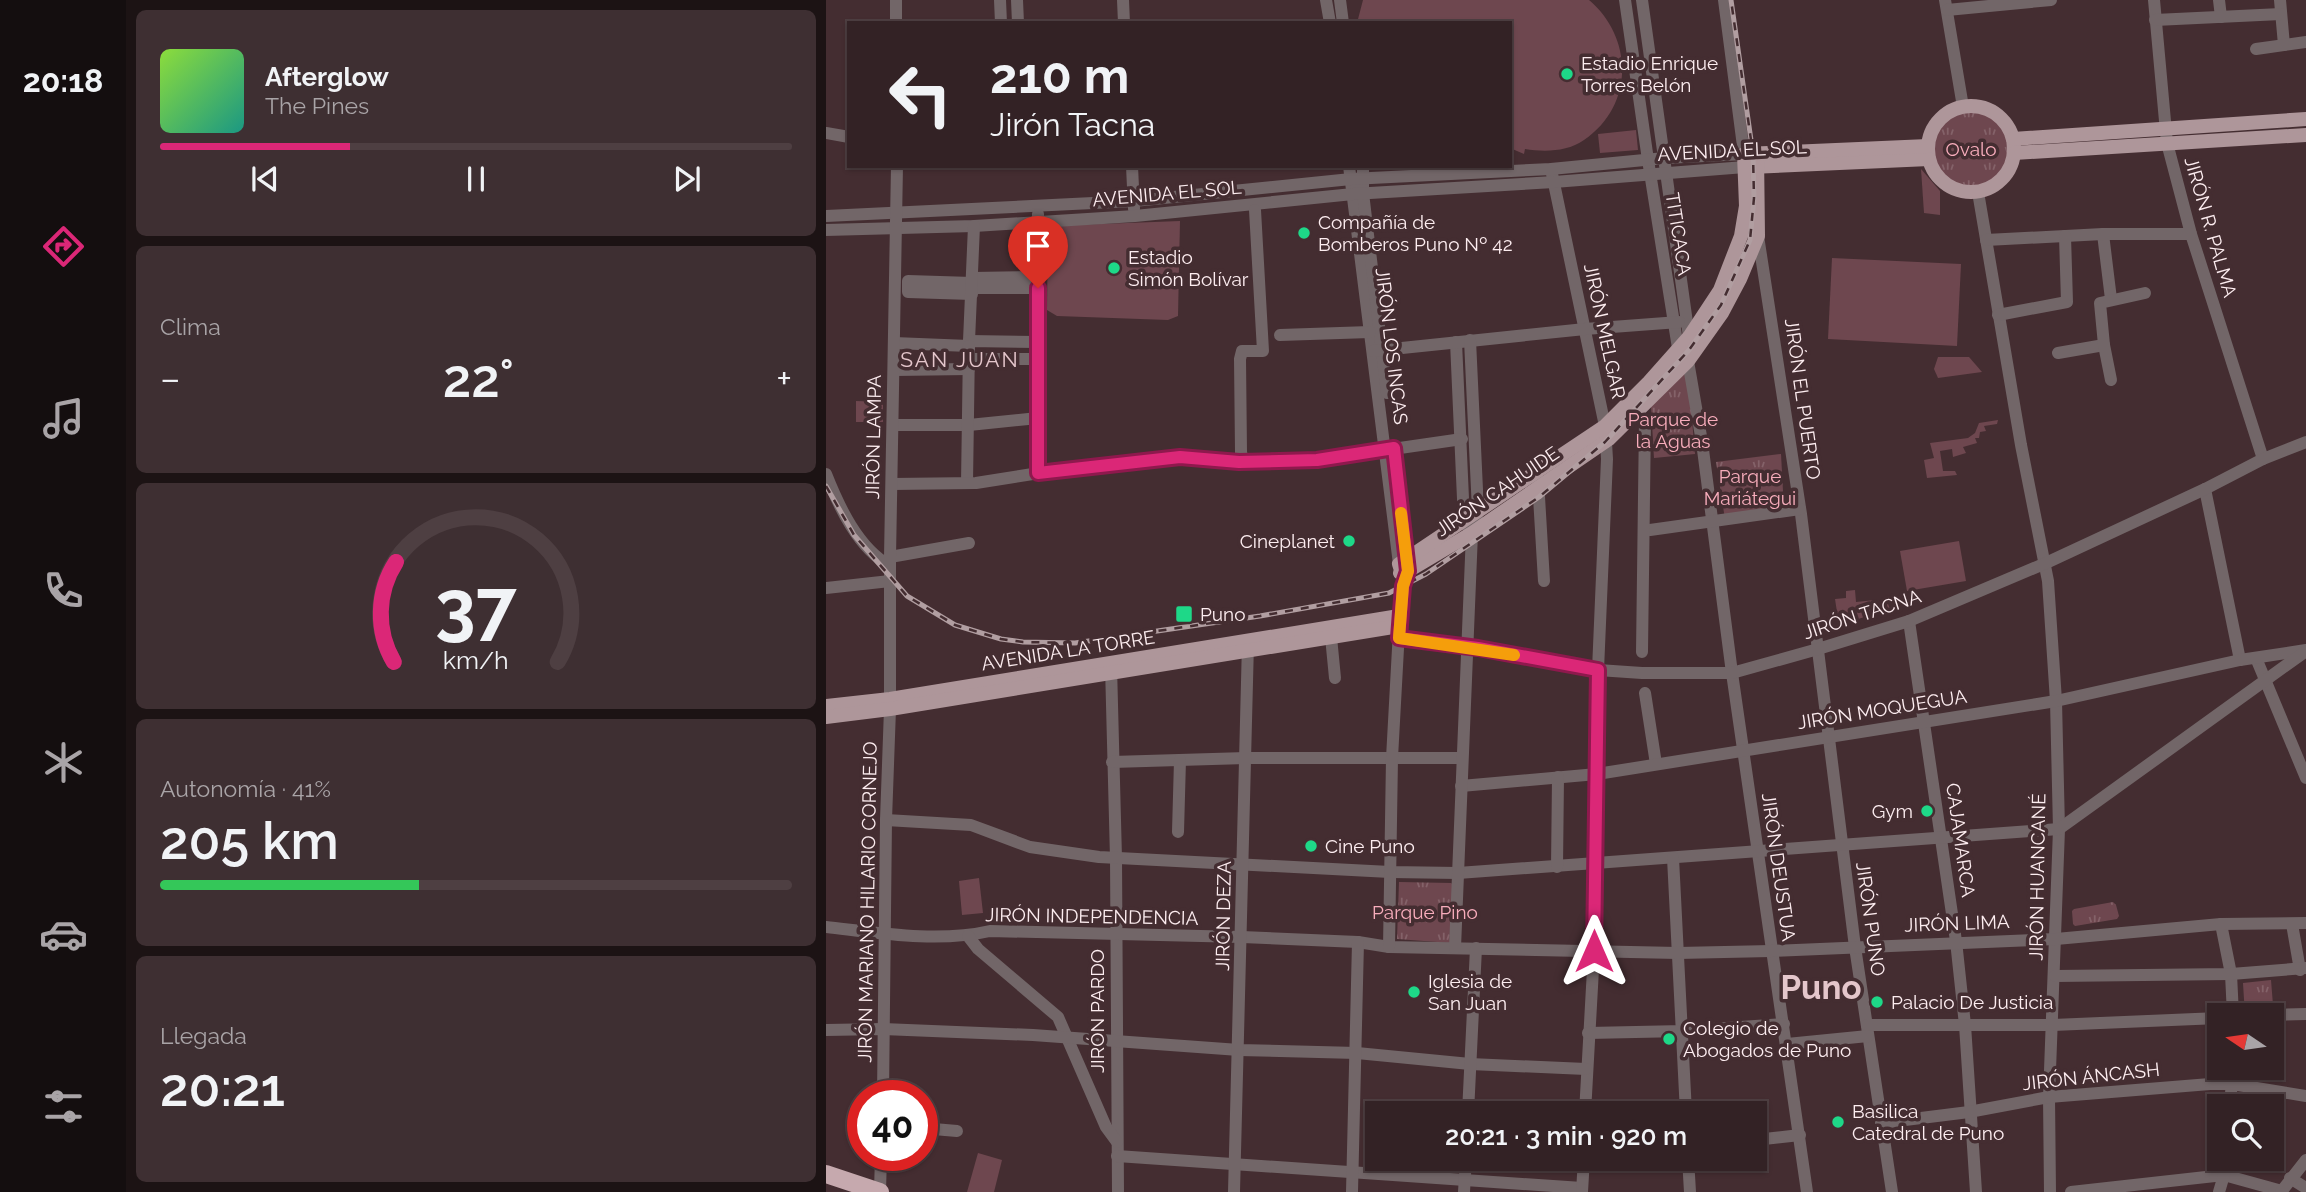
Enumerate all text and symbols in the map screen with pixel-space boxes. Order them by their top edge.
text: 210 m [990,47,1129,104]
icon: left [875,49,966,140]
place label: Estadio Enrique Torres Belón [1581,52,1718,96]
text: 20:18 [23,62,103,99]
text: Afterglow [265,62,389,92]
marker: Estadio Enrique Torres Belón [1559,66,1575,82]
text: The Pines [265,92,369,119]
text: Jirón Tacna [990,106,1155,143]
street label: AVENIDA EL SOL [1657,135,1807,165]
park label: Ovalo [1946,138,1996,160]
street label: JIRÓN R. PALMA [2180,154,2242,300]
icon: previous [246,160,284,198]
icon: pause [457,160,495,198]
icon: next [668,160,706,198]
street label: AVENIDA EL SOL [1092,176,1242,210]
street label: TITICACA [1662,191,1696,277]
place label: Compañía de Bomberos Puno Nº 42 [1318,211,1513,255]
pin [1008,216,1068,288]
icon: directions [39,222,88,271]
marker: Compañía de Bomberos Puno Nº 42 [1296,225,1312,241]
icon: arrive [1019,227,1057,265]
place label: Estadio Simón Bolívar [1128,246,1249,290]
marker: Estadio Simón Bolívar [1106,260,1122,276]
street label: JIRÓN MELGAR [1580,261,1630,401]
street label: JIRÓN LOS INCAS [1371,266,1413,426]
text: Clima [160,313,221,340]
street label: JIRÓN EL PUERTO [1781,317,1825,481]
district label: SAN JUAN [900,347,1020,372]
text: 22° [443,348,514,409]
text: − [160,356,180,401]
text: + [776,356,792,401]
street label: JIRÓN LAMPA [861,374,885,499]
icon: music [39,394,88,443]
park label: Parque de la Aguas [1628,408,1718,452]
street label: JIRÓN CAHUIDE [1431,442,1563,540]
park label: Parque Mariátegui [1704,465,1796,509]
place label: Cineplanet [1240,530,1336,552]
marker: Cineplanet [1341,533,1357,549]
text: 37 [435,564,517,649]
icon: phone [39,566,88,615]
street label: JIRÓN TACNA [1800,585,1924,643]
place label: Puno [1200,603,1246,625]
marker: Puno [1174,604,1194,624]
street label: AVENIDA LA TORRE [980,625,1156,675]
text: km/h [443,645,509,675]
street label: JIRÓN MOQUEGUA [1796,685,1968,733]
icon: climate [39,738,88,787]
street label: JIRÓN MARIANO HILARIO CORNEJO [853,741,881,1063]
text: Autonomía · 41% [160,775,331,802]
street label: CAJAMARCA [1942,782,1980,899]
street label: JIRÓN DEUSTUA [1758,792,1800,943]
street label: JIRÓN HUANCANÉ [2025,793,2049,961]
place label: Gym [1872,800,1913,822]
marker: Gym [1919,803,1935,819]
text: 205 km [160,810,339,871]
place label: Cine Puno [1325,835,1415,857]
marker: Cine Puno [1303,838,1319,854]
street label: JIRÓN PUNO [1852,860,1890,978]
street label: JIRÓN DEZA [1211,861,1235,971]
park label: Parque Pino [1372,901,1478,923]
street label: JIRÓN INDEPENDENCIA [985,903,1199,929]
icon: car [39,910,88,959]
street label: JIRÓN LIMA [1904,910,2010,936]
position arrow [1557,914,1631,988]
street label: JIRÓN PARDO [1086,949,1108,1073]
district label: Puno [1781,968,1861,1007]
place label: Iglesia de San Juan [1428,970,1512,1014]
marker: Iglesia de San Juan [1406,984,1422,1000]
place label: Palacio De Justicia [1891,991,2053,1013]
marker: Palacio De Justicia [1869,994,1885,1010]
north arrow [2207,1003,2284,1080]
map controls [2207,1003,2284,1171]
place label: Colegio de Abogados de Puno [1683,1017,1851,1061]
text: Llegada [160,1022,247,1049]
marker: Colegio de Abogados de Puno [1661,1031,1677,1047]
text: 20:21 [160,1057,285,1118]
street label: JIRÓN ÁNCASH [2021,1058,2161,1094]
speed limit sign: 40 [847,1080,938,1171]
icon: filters [39,1082,88,1131]
button: search [2207,1094,2284,1171]
place label: Basilica Catedral de Puno [1852,1100,2004,1144]
marker: Basilica Catedral de Puno [1830,1114,1846,1130]
text: 20:21 · 3 min · 920 m [1445,1121,1687,1151]

